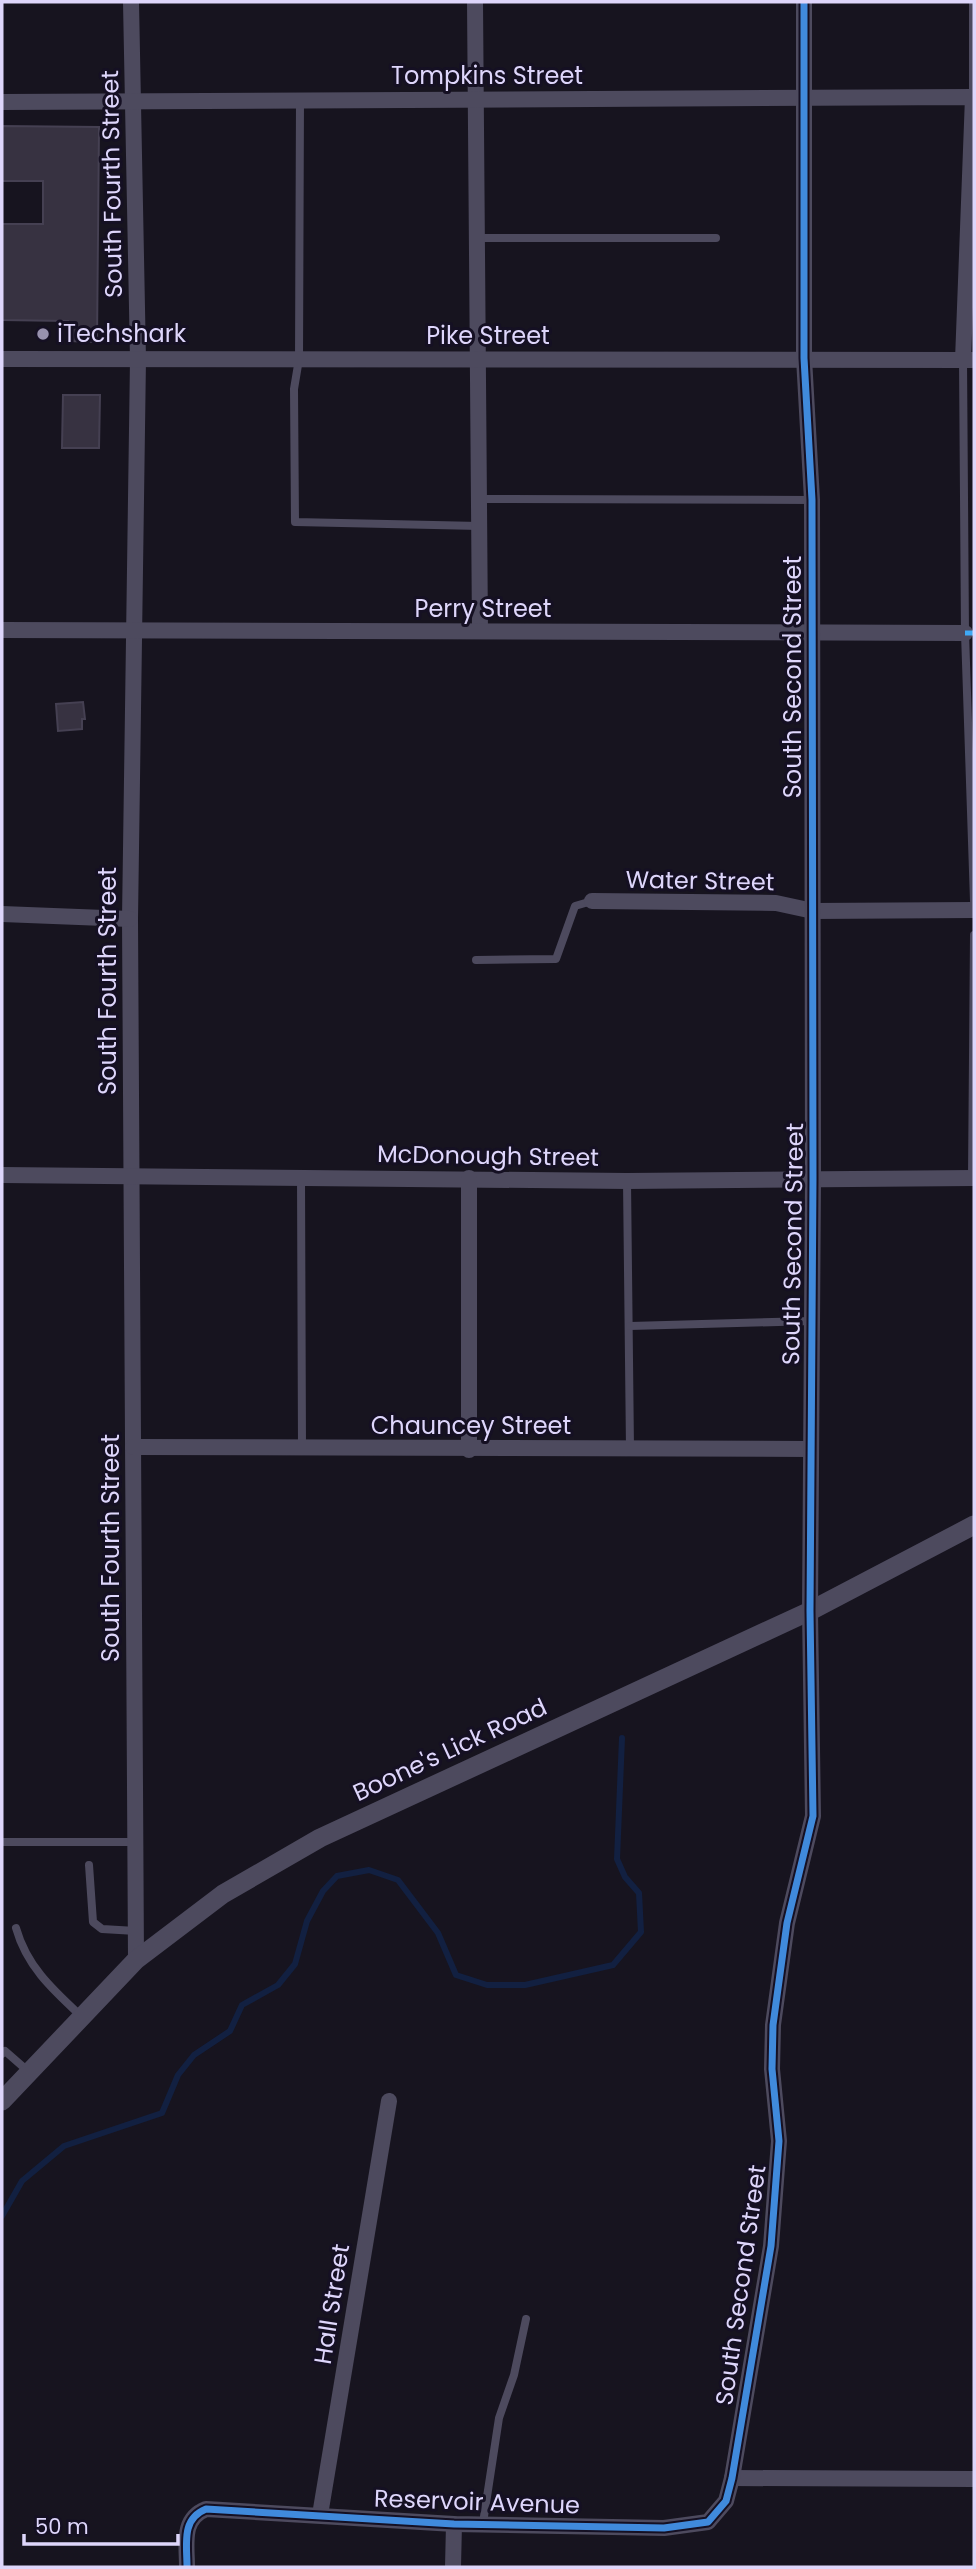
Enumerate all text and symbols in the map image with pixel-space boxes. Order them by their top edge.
street label: Tompkins Street [391,59,583,92]
street label: South Fourth Street [93,70,130,298]
place label: iTechshark [57,317,187,350]
street label: Pike Street [426,319,550,352]
marker: iTechshark [35,326,51,342]
street label: South Second Street [776,556,809,798]
street label: Perry Street [415,592,551,625]
street label: Water Street [625,863,775,898]
street label: South Fourth Street [91,867,124,1095]
street label: South Second Street [774,1122,811,1366]
street label: McDonough Street [377,1137,599,1174]
street label: Chauncey Street [371,1409,571,1442]
street label: South Fourth Street [94,1434,127,1662]
street label: Boone's Lick Road [347,1690,552,1809]
street label: South Second Street [707,2163,774,2407]
street label: Hall Street [306,2241,357,2366]
street label: Reservoir Avenue [373,2481,581,2522]
scale bar [24,2502,178,2546]
text: 50 m [35,2512,89,2541]

